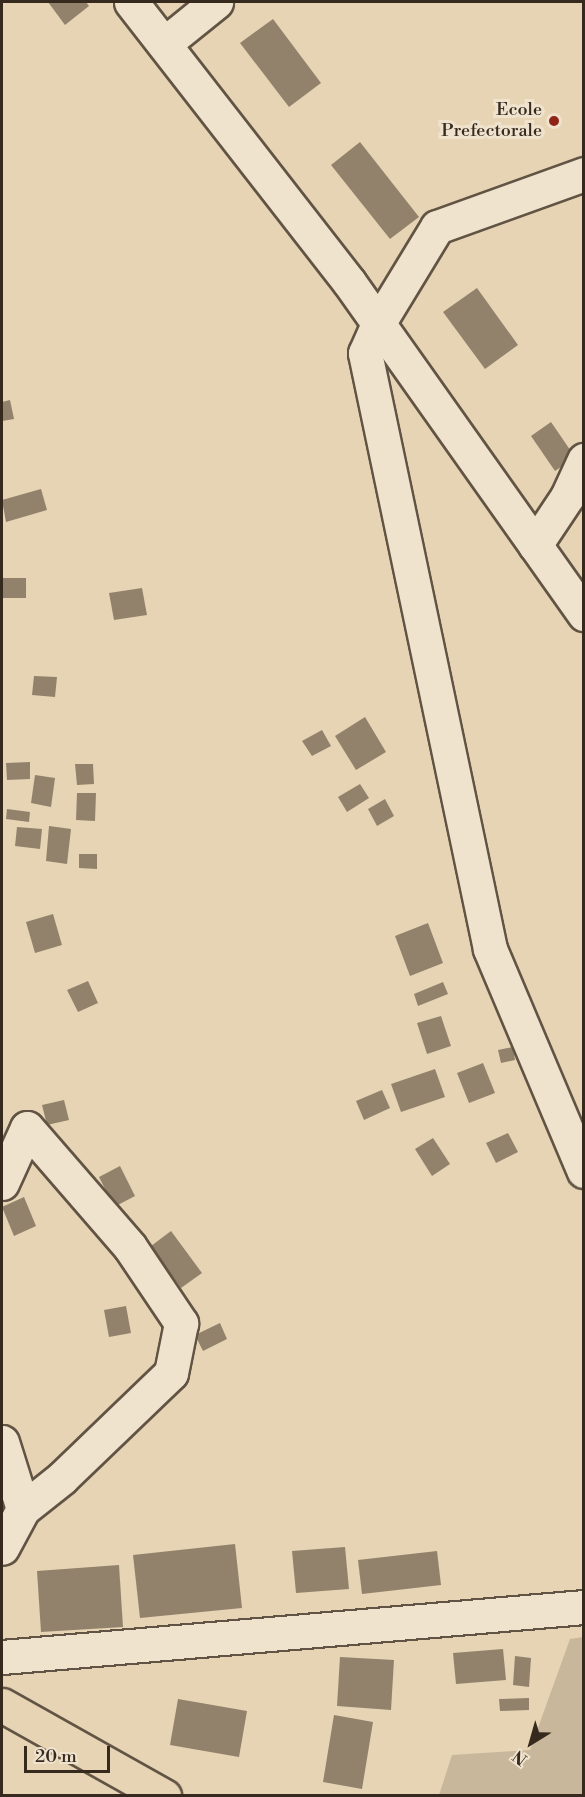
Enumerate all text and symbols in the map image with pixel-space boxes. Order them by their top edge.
place label: Ecole Prefectorale [441,100,542,142]
marker: Ecole Prefectorale [547,114,561,128]
north arrow [501,1713,561,1773]
scale bar [27,1734,112,1772]
text: 20 m [35,1745,77,1768]
text: N [509,1746,531,1769]

